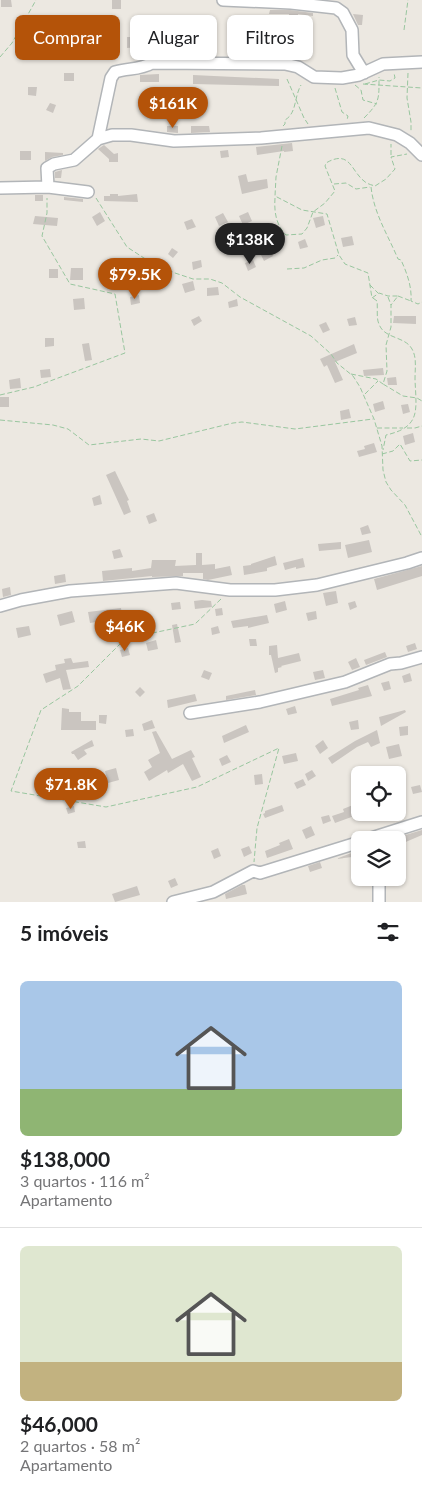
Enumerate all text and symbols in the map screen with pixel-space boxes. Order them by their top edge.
chip: Comprar [15,15,120,60]
chip: Alugar [130,15,217,60]
chip: Filtros [227,15,313,60]
pin: $161K [138,86,208,129]
text: $161K [149,93,197,112]
pin: $138K [215,222,285,265]
text: $138K [226,229,274,248]
pin: $79.5K [94,258,176,300]
text: $79.5K [109,264,161,283]
pin: $46K [95,610,155,652]
text: $46K [106,616,144,635]
map controls [351,766,406,886]
button: locate [351,766,406,821]
pin: $71.8K [30,768,112,810]
text: $71.8K [45,774,97,793]
button: layers [351,831,406,886]
icon: filters [374,918,402,946]
text: 5 imóveis [20,920,108,945]
icon: home [166,1013,256,1103]
text: $138,000 [20,1146,110,1171]
text: 3 quartos · 116 m² [20,1171,150,1190]
text: Apartamento [20,1190,112,1209]
icon: home [166,1279,256,1369]
text: $46,000 [20,1411,98,1436]
text: 2 quartos · 58 m² [20,1436,140,1455]
text: Apartamento [20,1455,112,1474]

